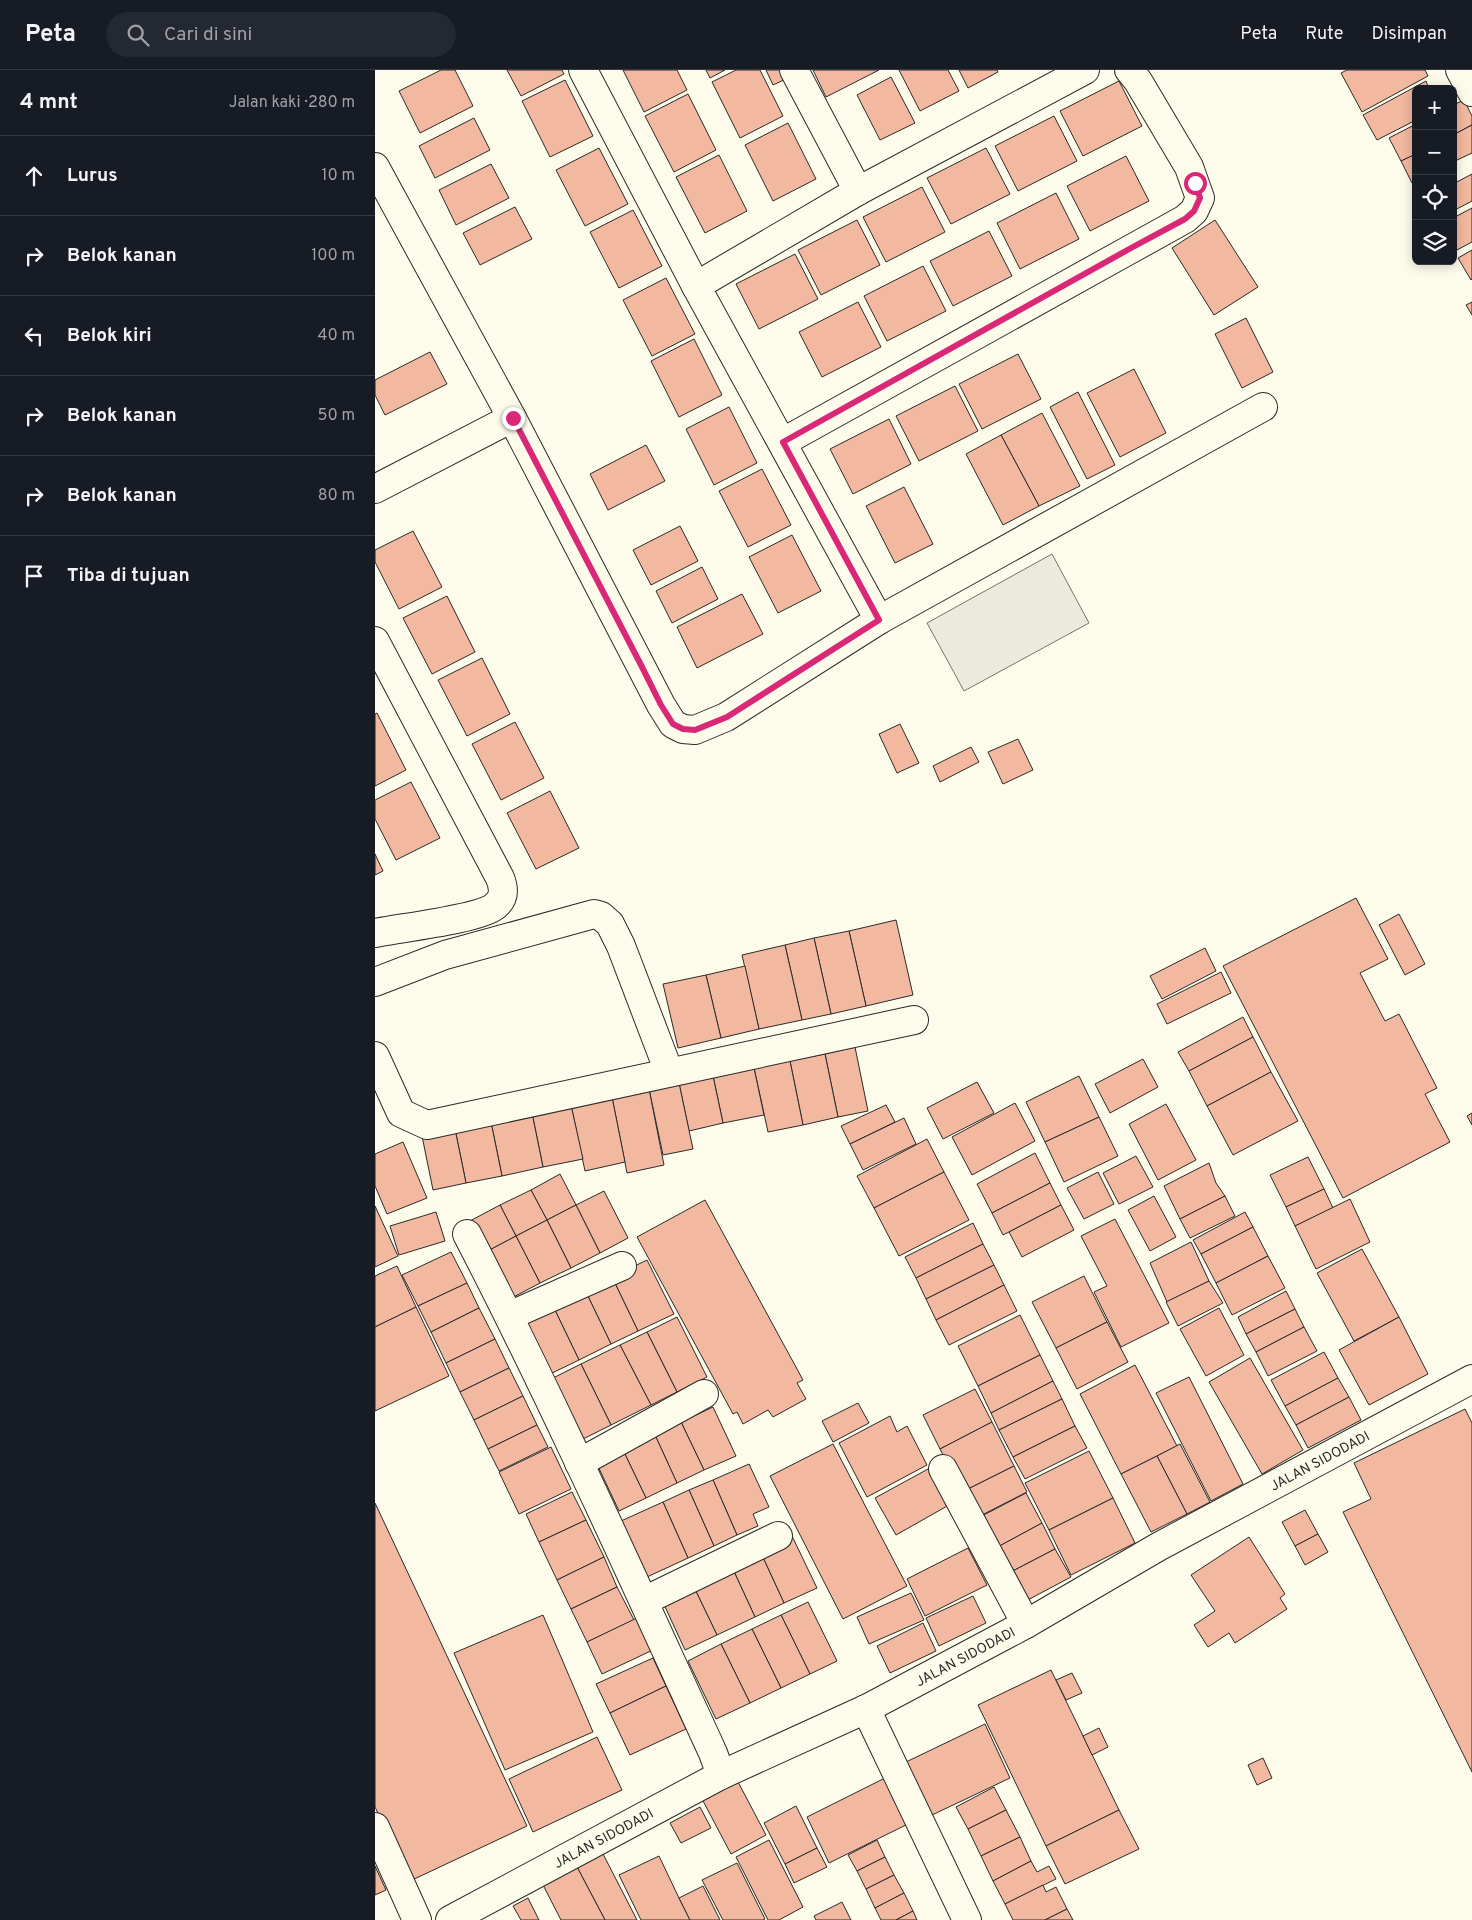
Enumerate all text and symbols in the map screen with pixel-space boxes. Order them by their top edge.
search box [106,12,456,57]
text: Peta [25,20,76,50]
icon: search [124,21,152,49]
text: Cari di sini [164,23,252,47]
text: Peta [1240,23,1277,46]
text: Rute [1305,23,1343,46]
text: Disimpan [1371,23,1447,46]
map controls [1412,85,1457,265]
button: + [1412,85,1457,130]
text: 4 mnt [20,89,78,116]
text: Jalan kaki · 280 m [229,93,355,113]
button: − [1412,130,1457,175]
icon: ahead [20,162,48,190]
text: Lurus [67,164,118,188]
text: 10 m [321,166,355,186]
route start [1184,172,1207,195]
button: locate [1412,175,1457,220]
button: layers [1412,220,1457,265]
icon: right [20,242,48,270]
text: Belok kanan [67,244,177,268]
text: 100 m [311,246,355,266]
icon: left [20,322,48,350]
text: Belok kiri [67,324,152,348]
text: 40 m [317,326,355,346]
icon: right [20,402,48,430]
text: Belok kanan [67,404,177,428]
text: 50 m [318,406,355,426]
route end [502,407,525,430]
icon: right [20,482,48,510]
text: Belok kanan [67,484,177,508]
text: 80 m [318,486,355,506]
icon: arrive [20,562,48,590]
text: Tiba di tujuan [67,564,190,588]
street label: JALAN SIDODADI [1268,1428,1373,1495]
street label: JALAN SIDODADI [913,1624,1019,1691]
street label: JALAN SIDODADI [551,1806,657,1873]

